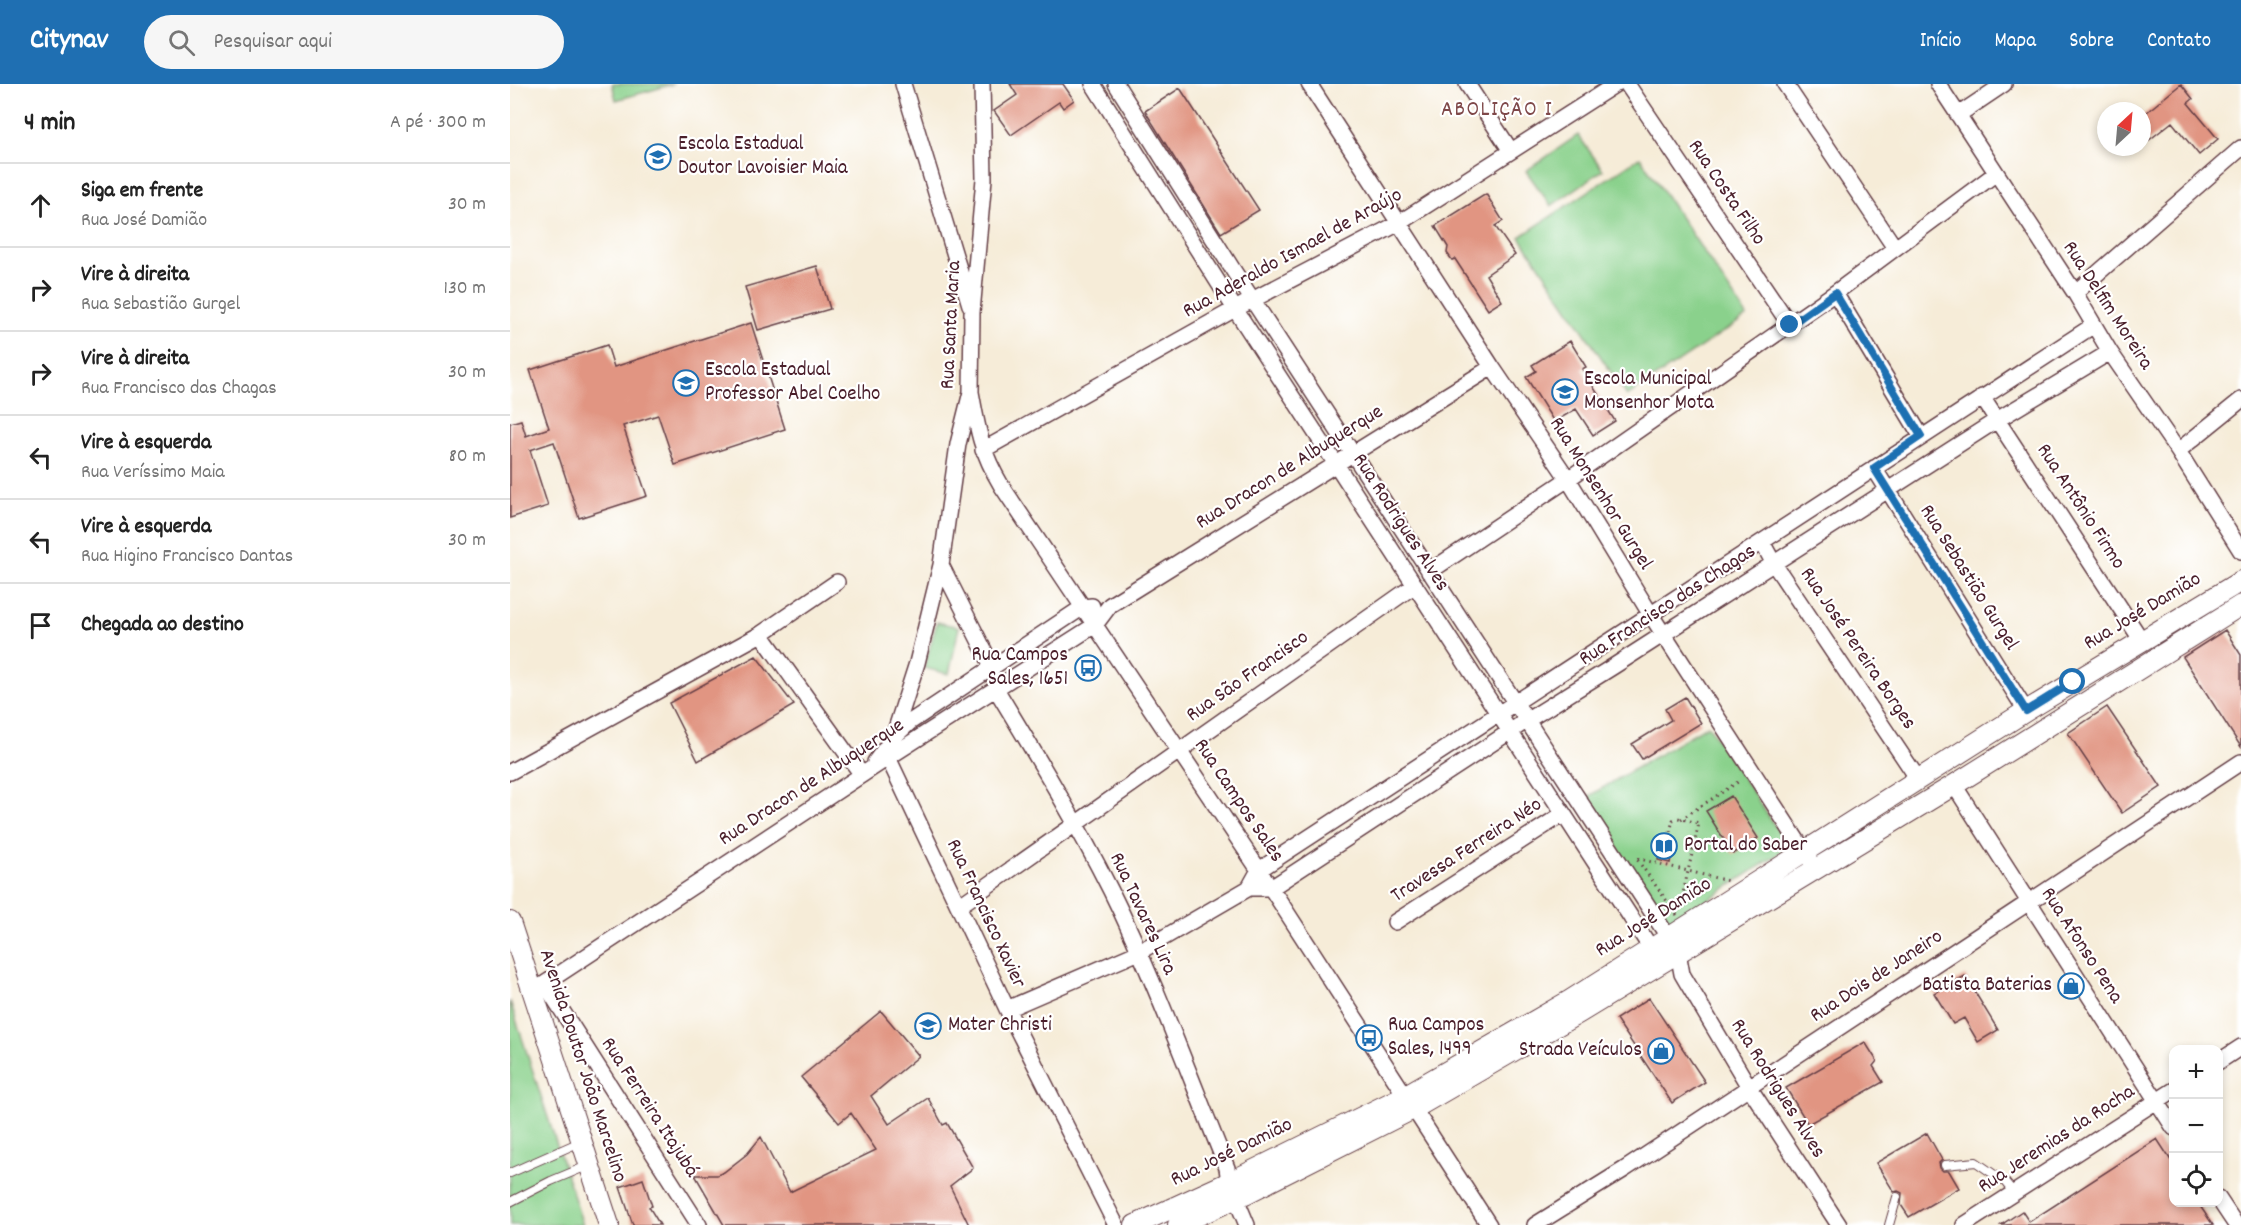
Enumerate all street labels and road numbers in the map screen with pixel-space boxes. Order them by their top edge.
street label: Rua Costa Filho [1679,134,1773,252]
street label: Rua Aderaldo Ismael de Araújo [1178,181,1408,327]
street label: Rua Delfim Moreira [2054,236,2161,377]
street label: Rua Santa Maria [934,259,970,390]
street label: Rua Dracon de Albuquerque [1190,398,1390,538]
street label: Rua Monsenhor Gurgel [1541,412,1659,576]
street label: Rua Antônio Firmo [2028,438,2132,576]
street label: Rua Rodrigues Alves [1344,448,1456,598]
street label: Rua Sebastião Gurgel [1911,499,2025,657]
street label: Rua Francisco das Chagas [1574,537,1762,675]
street label: Rua José Pereira Borges [1791,562,1923,736]
street label: Rua José Damião [2079,565,2207,659]
street label: Rua São Francisco [1181,624,1315,730]
street label: Rua Dracon de Albuquerque [713,712,911,854]
street label: Rua Campos Sales [1185,733,1291,869]
street label: Travessa Ferreira Néo [1385,791,1549,911]
street label: Rua Francisco Xavier [937,835,1033,994]
street label: Rua Tavares Lira [1101,848,1184,981]
street label: Rua José Damião [1590,870,1718,966]
street label: Rua Afonso Pena [2032,882,2130,1011]
street label: Rua Dois de Janeiro [1805,923,1949,1031]
street label: Avenida Doutor João Marcelino [530,946,634,1186]
street label: Rua Rodrigues Alves [1722,1013,1832,1165]
street label: Rua Ferreira Itajubá [592,1032,706,1184]
street label: Rua Jeremias da Rocha [1973,1077,2142,1202]
street label: Rua José Damião [1166,1110,1298,1196]

